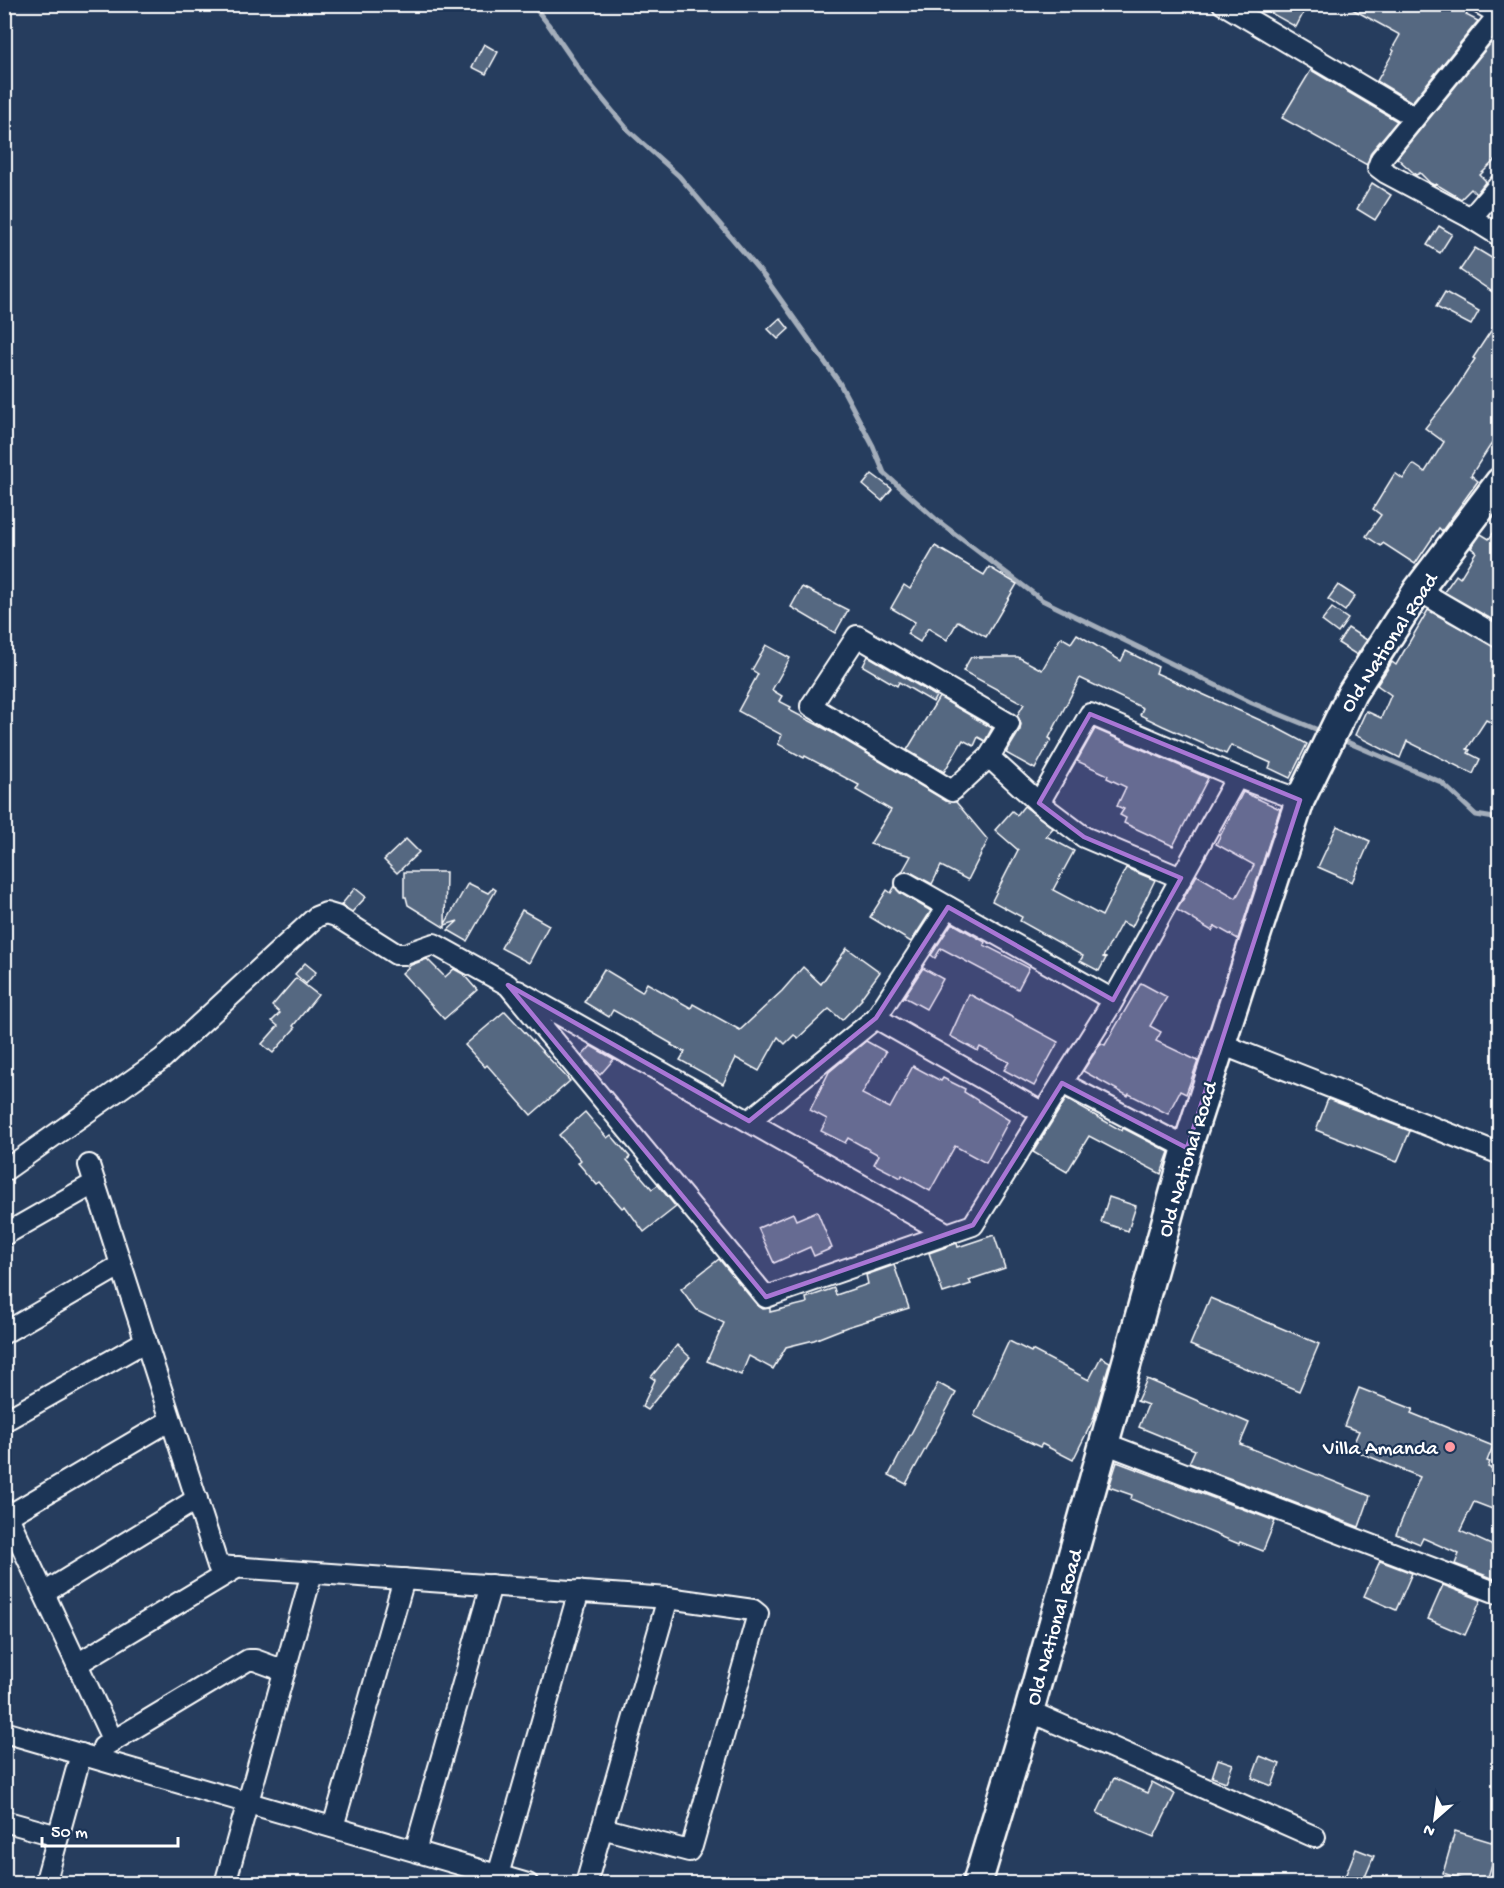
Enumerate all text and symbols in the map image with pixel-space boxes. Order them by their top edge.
street label: Old National Road [1337,568,1446,718]
street label: Old National Road [1154,1078,1225,1241]
place label: Villa Amanda [1322,1438,1439,1463]
marker: Villa Amanda [1443,1440,1457,1454]
street label: Old National Road [1022,1545,1091,1709]
north arrow [1405,1789,1465,1849]
scale bar [42,1810,178,1848]
text: N [1420,1818,1439,1840]
text: 50 m [51,1823,88,1844]

